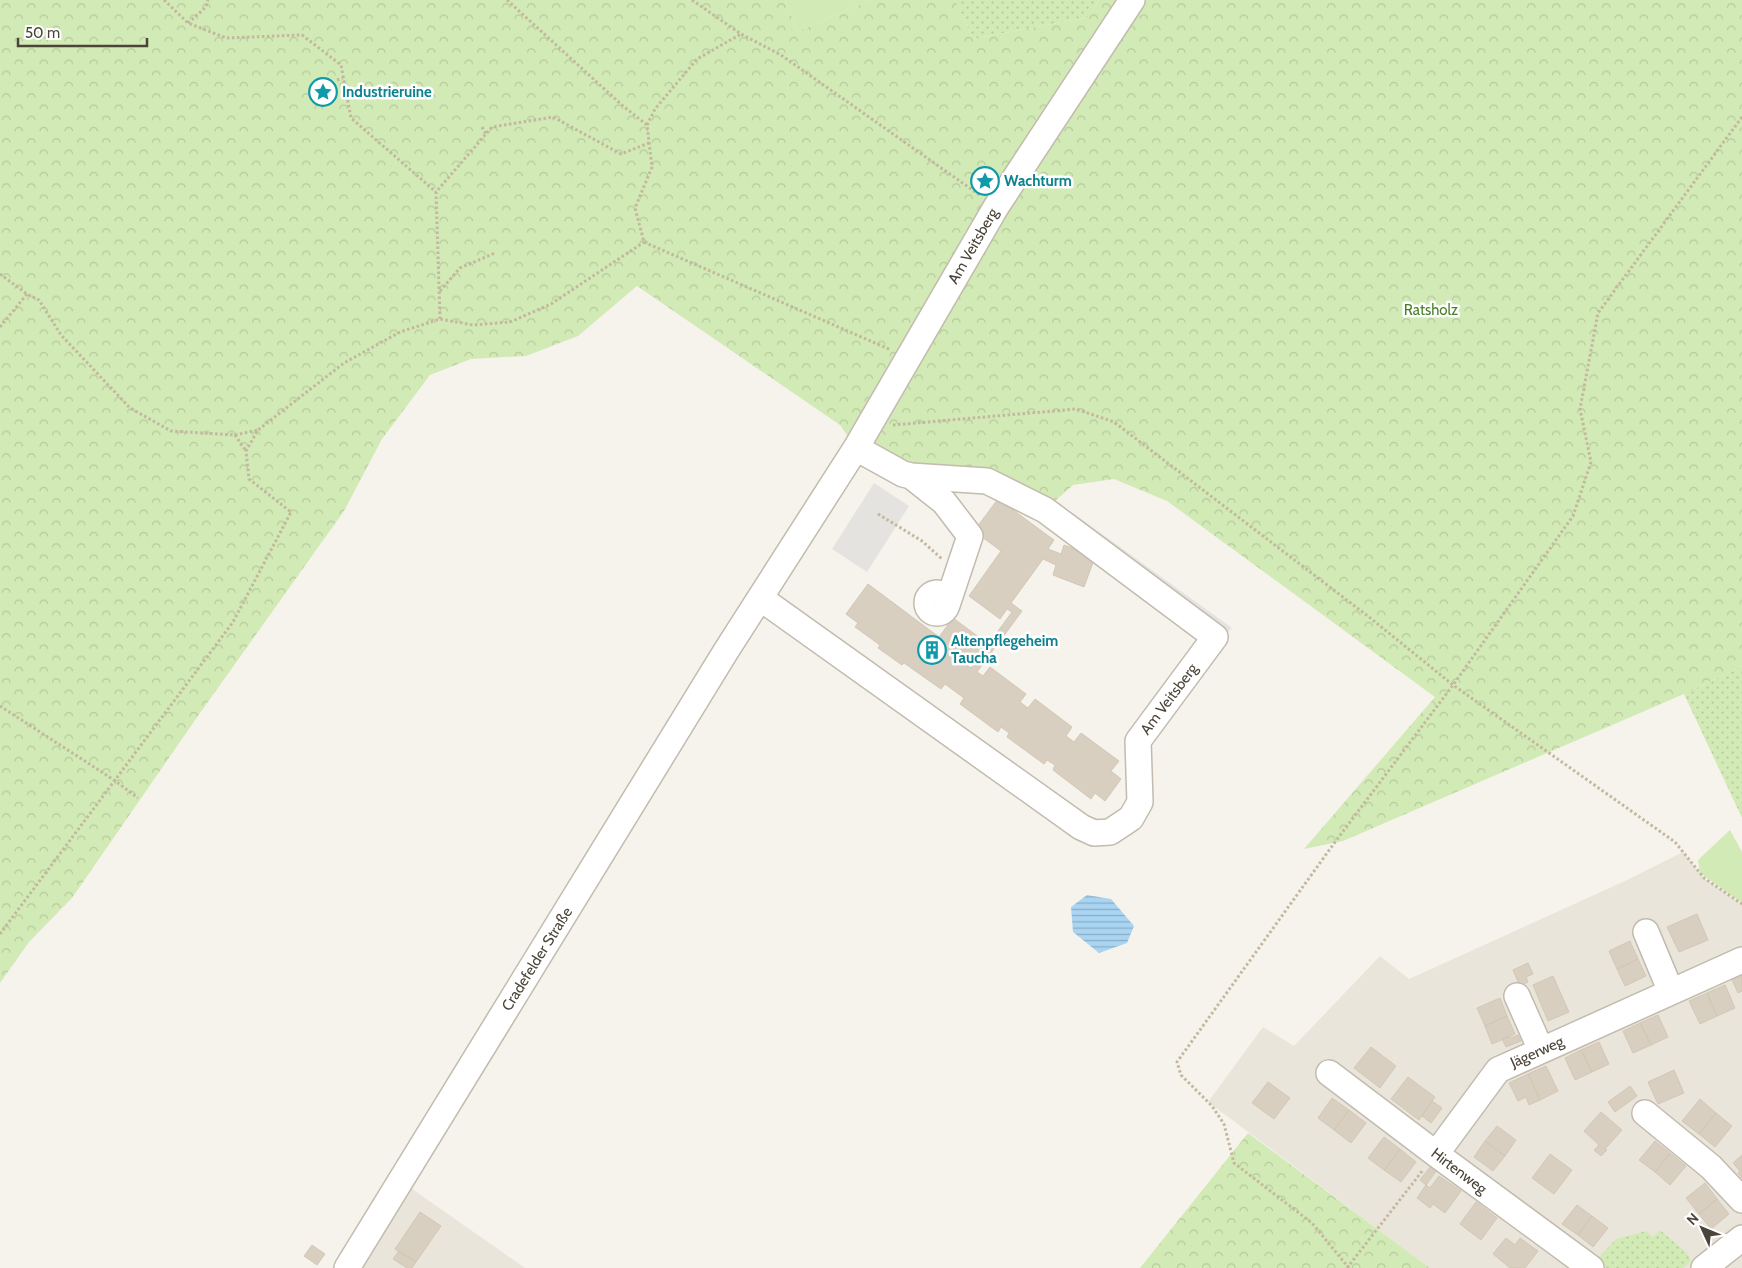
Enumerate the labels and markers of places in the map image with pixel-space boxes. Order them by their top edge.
place icon: Industrieruine [308,77,338,107]
place label: Industrieruine [342,83,432,101]
place icon: Wachturm [970,166,1000,196]
place label: Wachturm [1004,172,1072,190]
place label: Altenpflegeheim Taucha [951,632,1058,667]
building icon: Altenpflegeheim Taucha [917,635,947,665]

